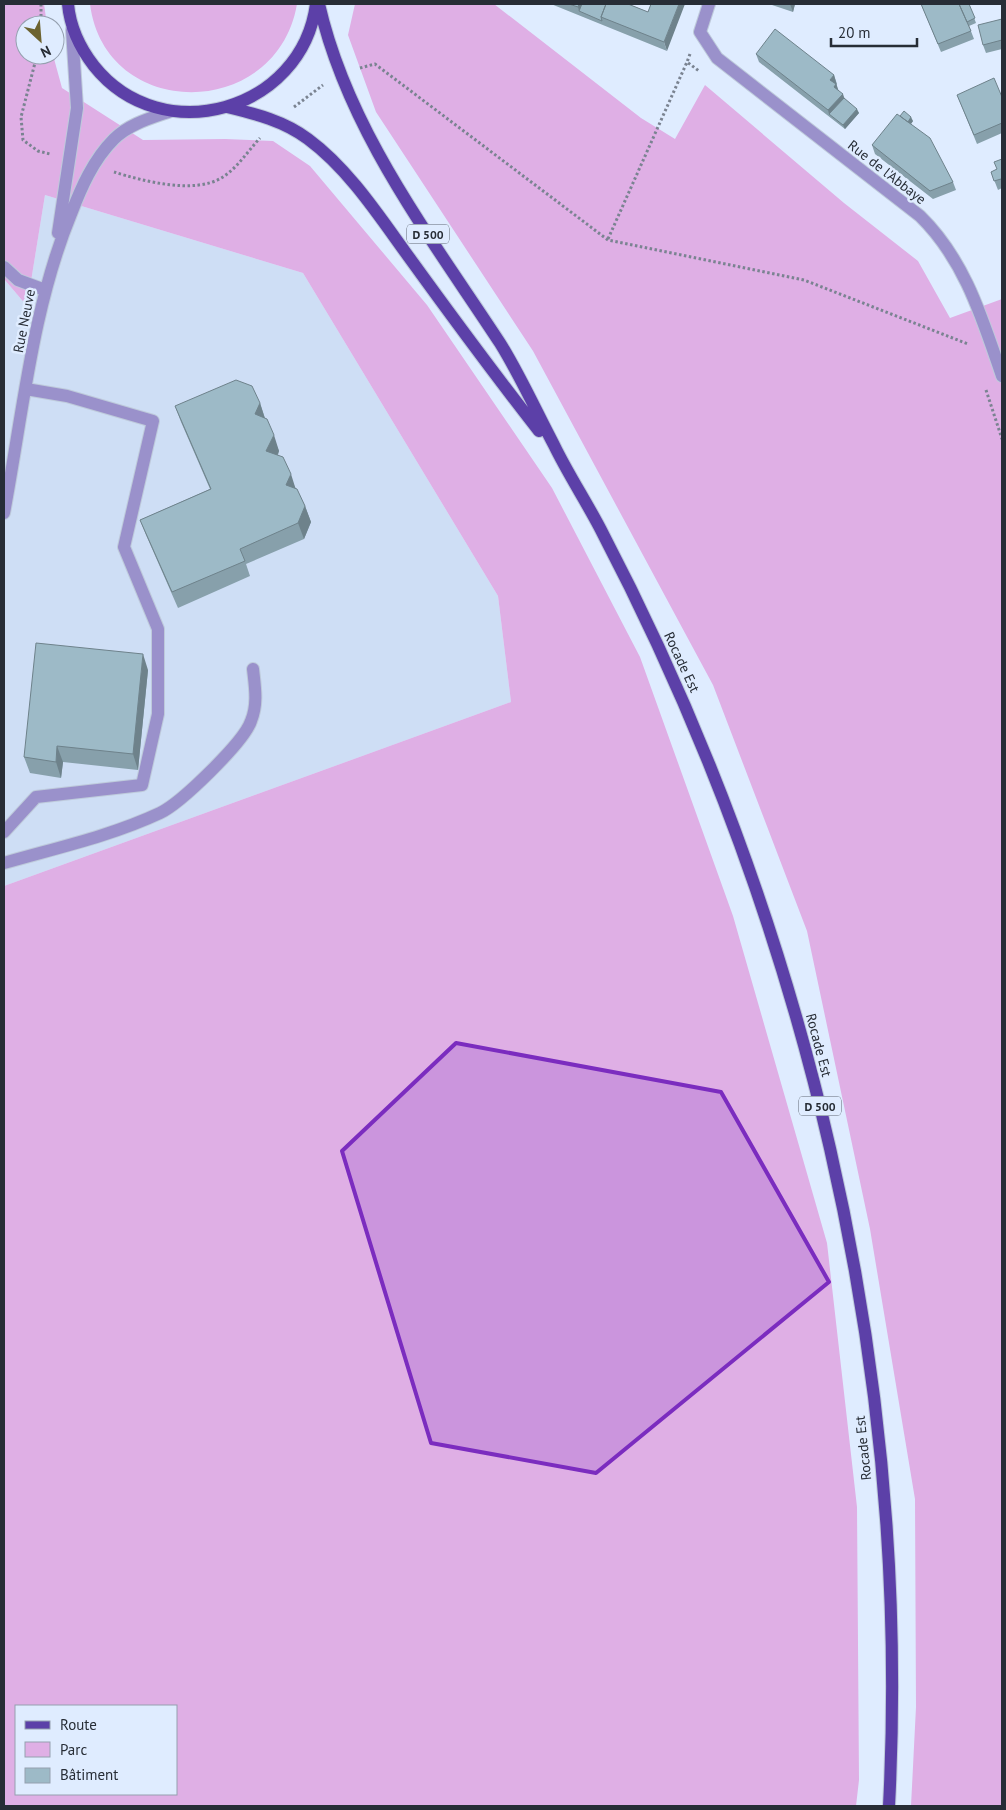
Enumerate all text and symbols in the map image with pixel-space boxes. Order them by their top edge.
north arrow [15,15,65,65]
scale bar [831,15,917,47]
text: 20 m [838,23,871,42]
text: N [38,42,54,62]
street label: Rue de l'Abbaye [844,136,930,208]
road number: D 500 [407,224,449,243]
street label: Rue Neuve [9,288,39,354]
street label: Rocade Est [660,629,704,695]
street label: Rocade Est [802,1011,836,1079]
road number: D 500 [799,1096,841,1116]
street label: Rocade Est [851,1415,875,1481]
legend [15,1705,178,1795]
text: Route [60,1715,97,1734]
text: Parc [60,1740,87,1759]
text: Bâtiment [60,1765,118,1784]

